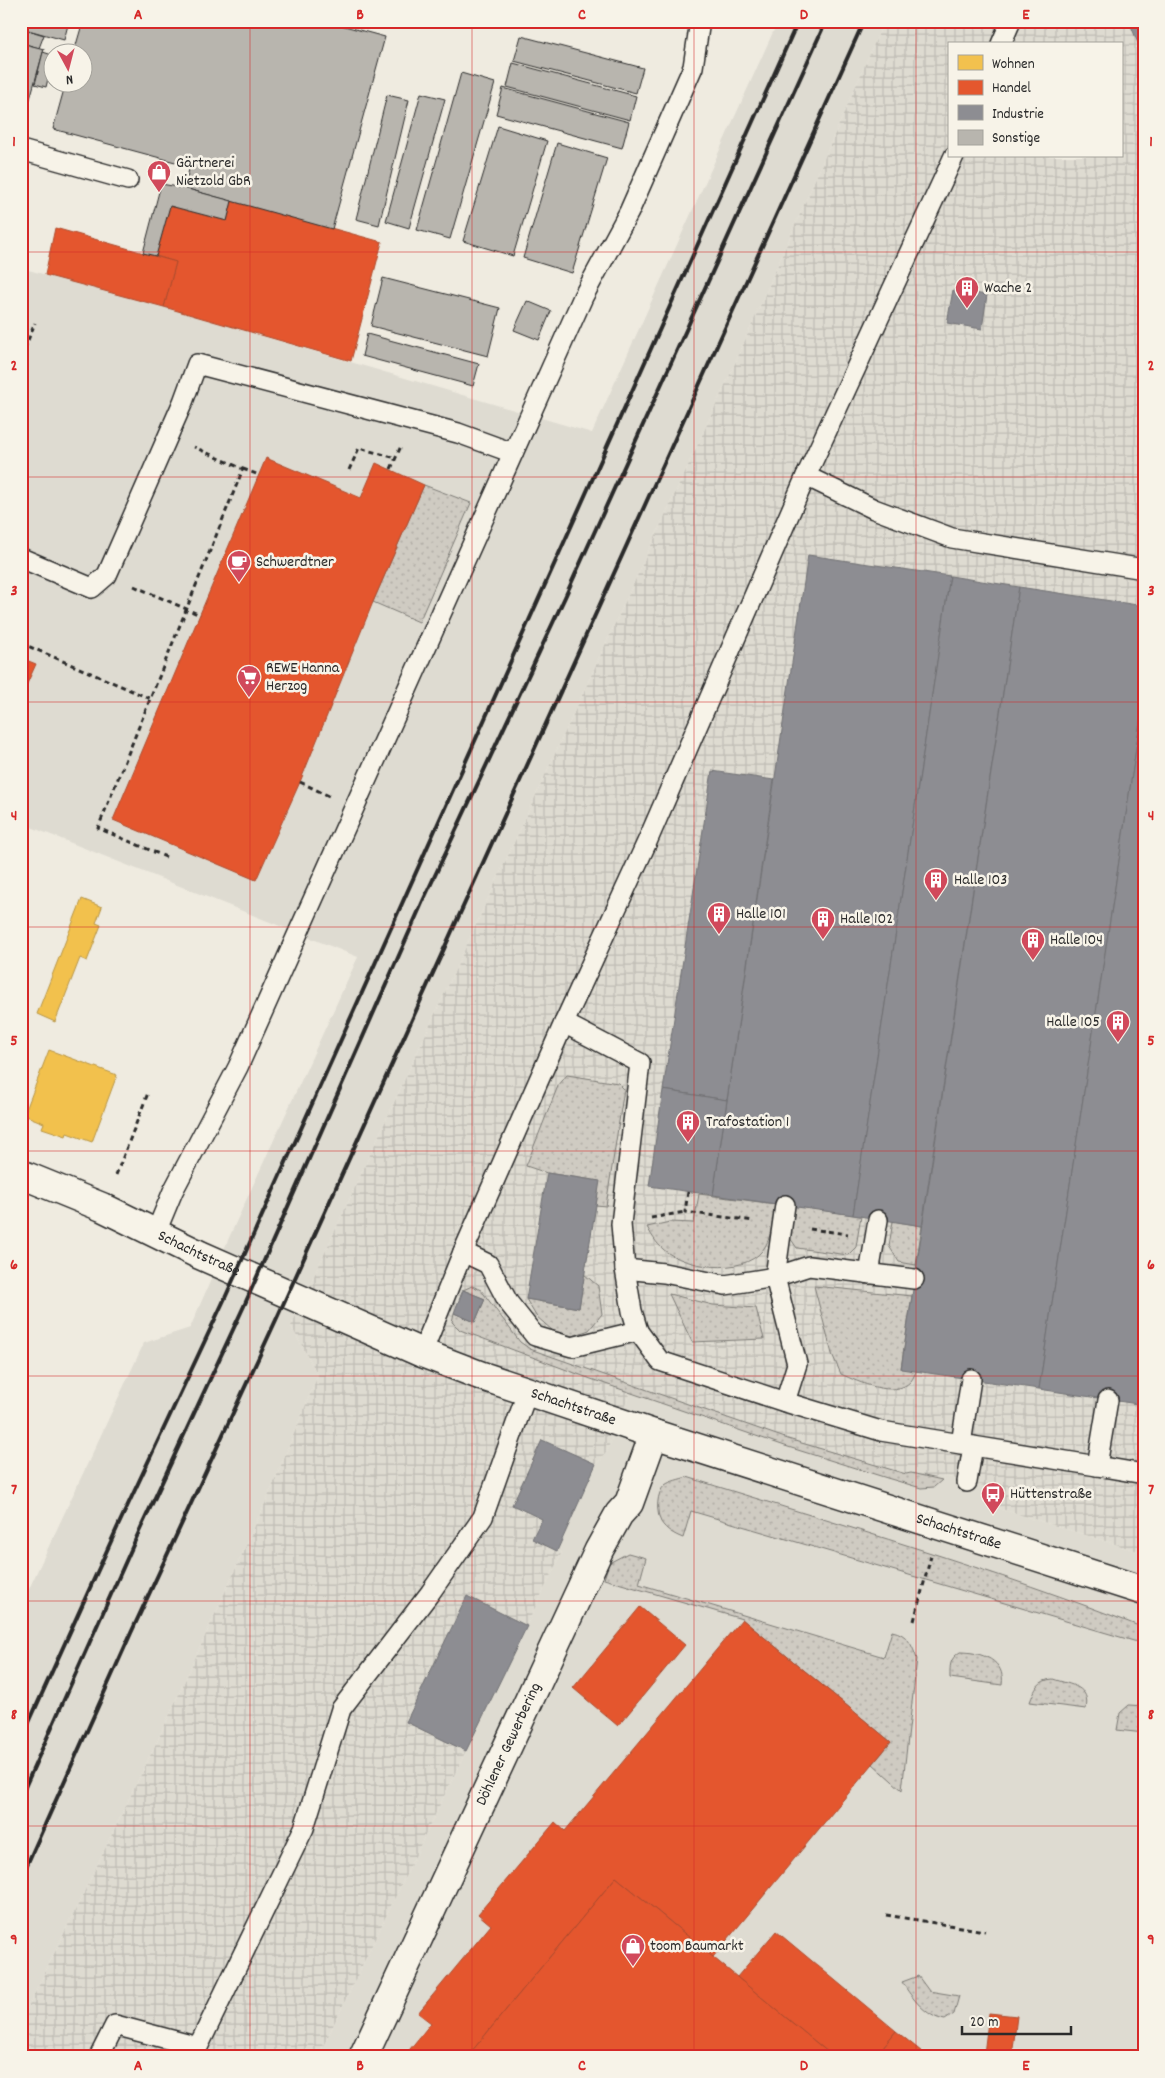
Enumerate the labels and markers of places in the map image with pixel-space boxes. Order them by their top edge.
place label: Gärtnerei Nietzold GbR [176,152,251,193]
shop icon: Gärtnerei Nietzold GbR [146,159,172,193]
building icon: Wache 2 [954,275,980,309]
place label: Wache 2 [984,277,1032,300]
cafe icon: Schwerdtner [226,549,252,583]
place label: Schwerdtner [256,551,334,574]
place label: REWE Hanna Herzog [266,657,340,698]
supermarket icon: REWE Hanna Herzog [236,664,262,698]
building icon: Halle 103 [923,867,949,901]
place label: Halle 103 [954,869,1007,892]
building icon: Halle 101 [706,901,732,935]
place label: Halle 101 [736,903,786,926]
building icon: Halle 102 [810,906,836,940]
place label: Halle 102 [840,908,893,931]
building icon: Halle 104 [1020,927,1046,961]
place label: Halle 104 [1050,929,1103,952]
building icon: Halle 105 [1105,1009,1131,1043]
place label: Halle 105 [1046,1011,1100,1034]
building icon: Trafostation 1 [675,1109,701,1143]
place label: Trafostation 1 [706,1111,789,1134]
bus stop icon: Hüttenstraße [980,1481,1006,1515]
place label: Hüttenstraße [1010,1483,1092,1506]
shop icon: toom Baumarkt [620,1933,646,1967]
place label: toom Baumarkt [650,1935,744,1958]

